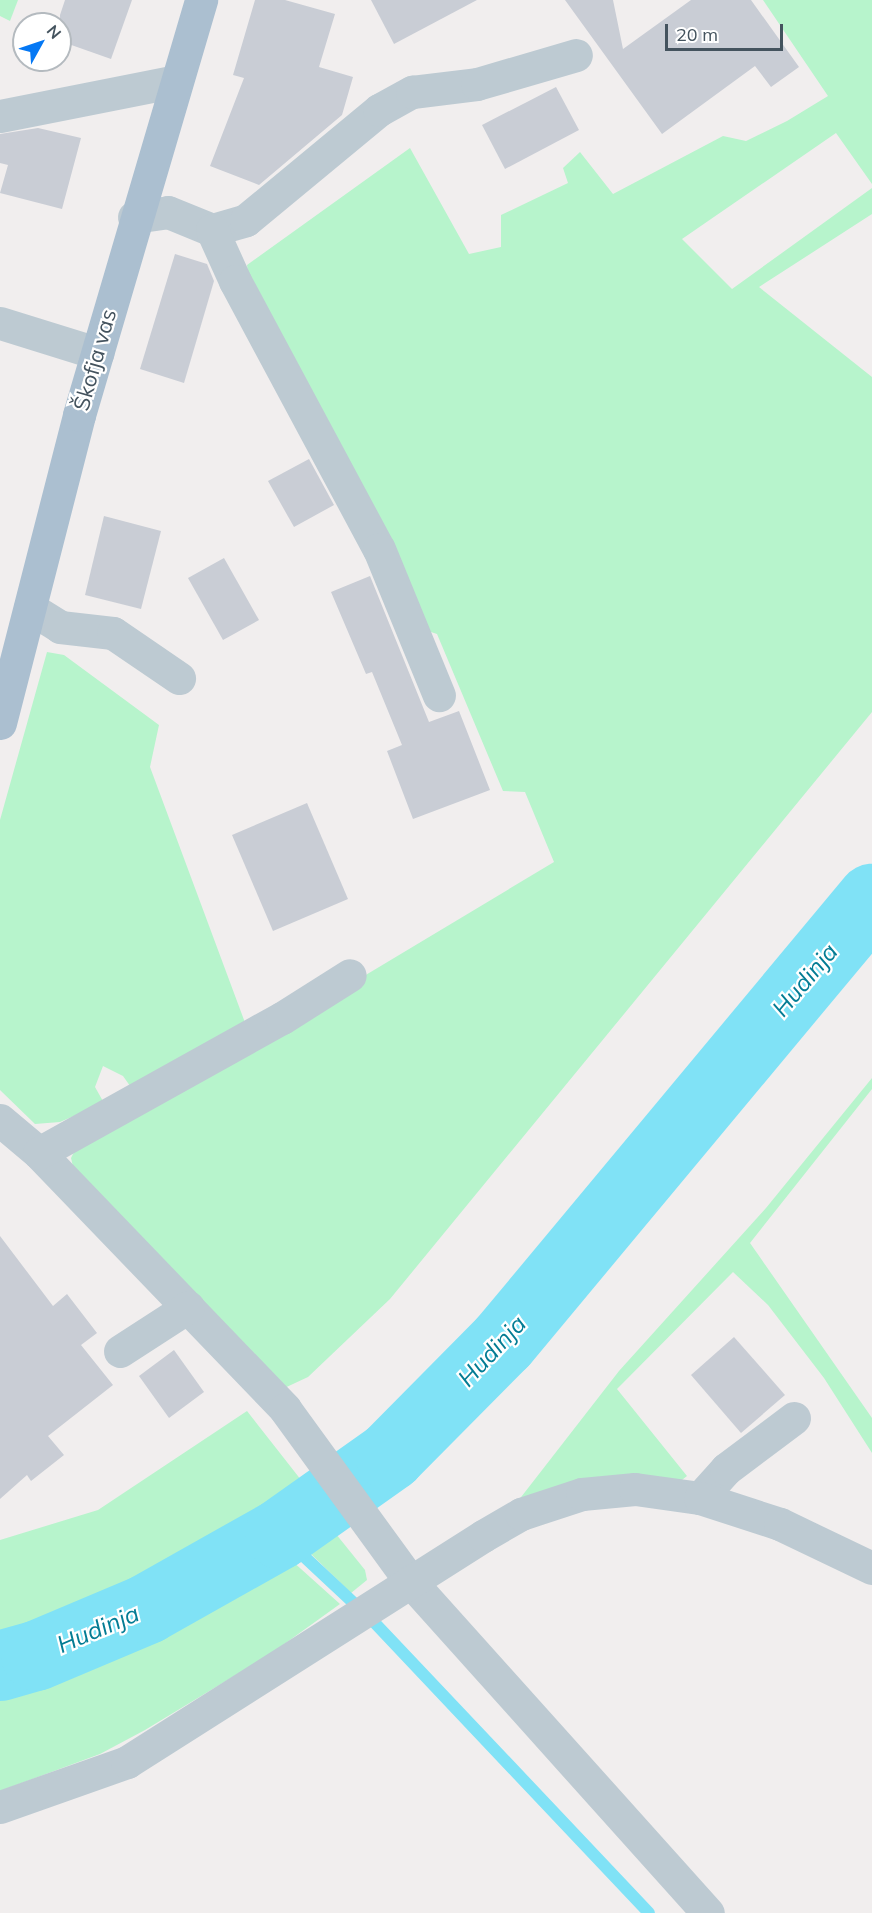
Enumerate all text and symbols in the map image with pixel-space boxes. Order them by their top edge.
north arrow [12,12,72,72]
scale bar [668,12,786,50]
text: N [43,21,66,43]
text: 20 m [676,23,718,46]
street label: Škofja vas [68,306,122,414]
water label: Hudinja [766,938,844,1022]
water label: Hudinja [452,1310,532,1392]
water label: Hudinja [53,1599,143,1659]

